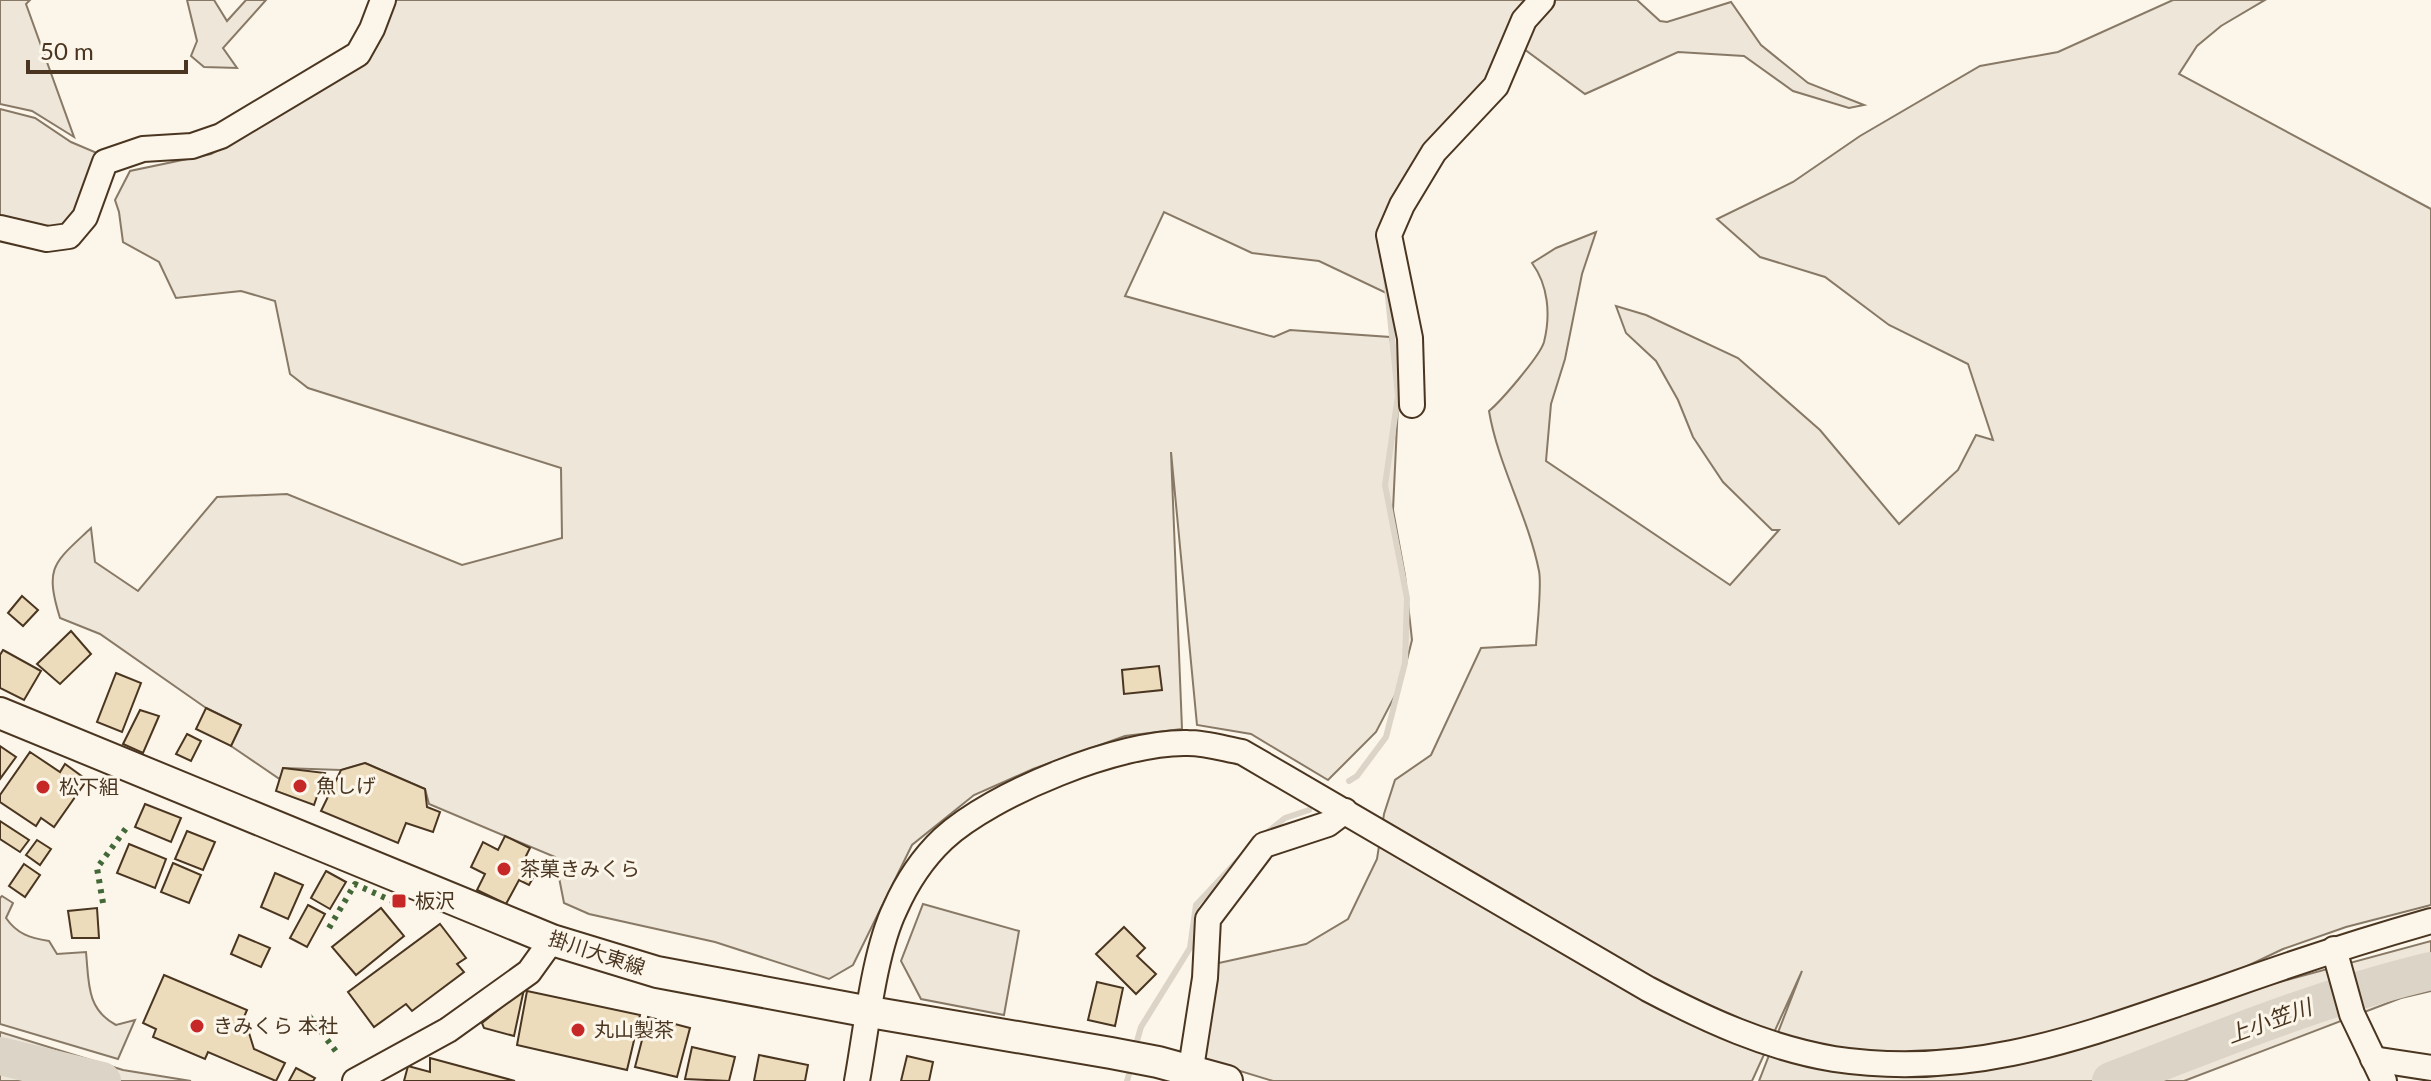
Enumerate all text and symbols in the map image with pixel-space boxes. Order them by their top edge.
scale bar [28,24,186,74]
text: 50 m [40,36,94,65]
place label: 魚しげ [316,773,376,797]
place label: 松下組 [59,774,119,798]
marker: 魚しげ [291,777,309,795]
marker: 松下組 [34,778,52,796]
place label: 茶菓きみくら [520,856,640,880]
marker: 茶菓きみくら [495,860,513,878]
place label: 板沢 [415,888,455,912]
marker: 板沢 [390,892,408,910]
street label: 掛川大東線 [546,925,649,979]
water label: 上小笠川 [2223,992,2317,1048]
place label: きみくら 本社 [213,1013,338,1037]
marker: きみくら 本社 [188,1017,206,1035]
place label: 丸山製茶 [594,1017,674,1041]
marker: 丸山製茶 [569,1021,587,1039]

